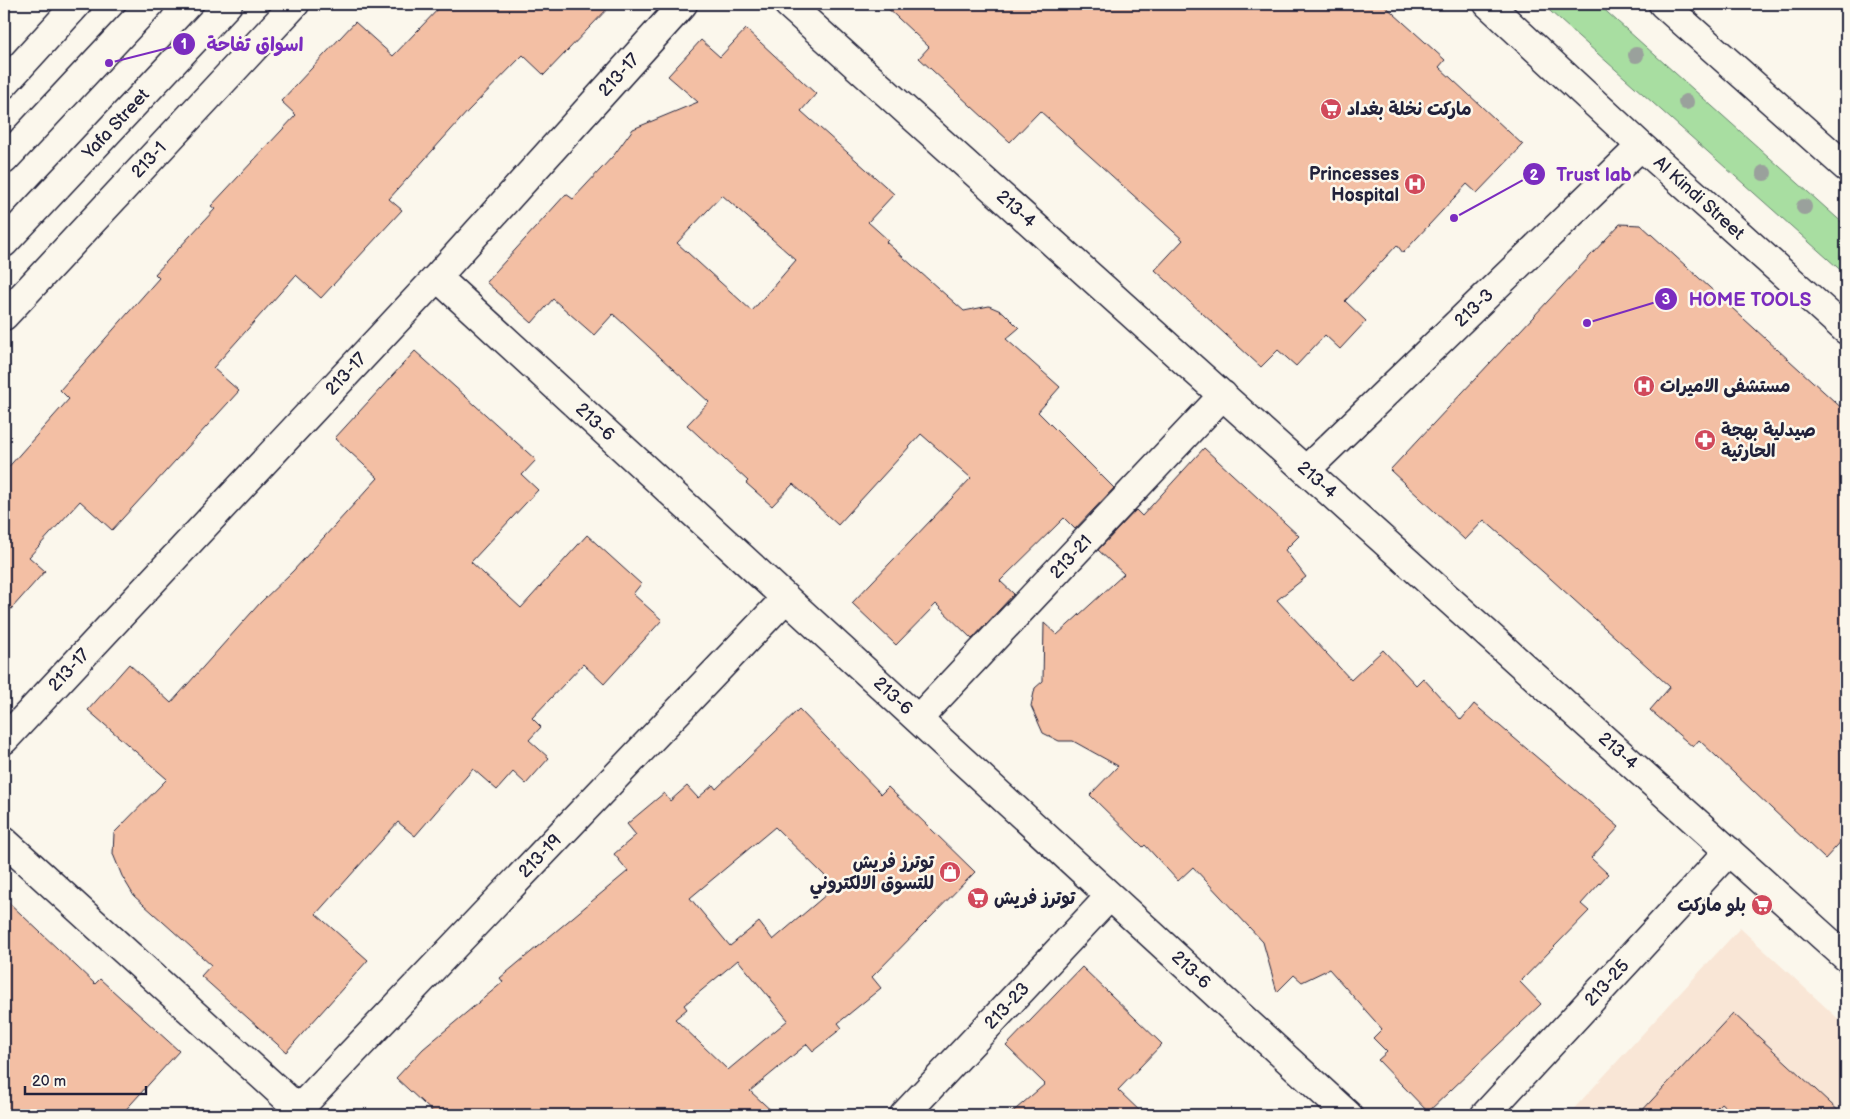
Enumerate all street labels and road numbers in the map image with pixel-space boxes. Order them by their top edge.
street label: 213-17 [594,49,644,101]
street label: Yafa Street [78,84,154,164]
street label: 213-1 [127,137,171,183]
street label: Al Kindi Street [1649,152,1749,244]
street label: 213-4 [992,186,1040,232]
street label: 213-3 [1450,284,1498,332]
street label: 213-17 [321,348,371,400]
street label: 213-6 [571,399,619,445]
street label: 213-4 [1293,457,1341,503]
street label: 213-21 [1045,531,1097,583]
street label: 213-17 [44,644,94,696]
street label: 213-6 [869,673,917,719]
street label: 213-4 [1594,728,1642,774]
street label: 213-19 [514,830,566,882]
street label: 213-6 [1167,947,1215,993]
street label: 213-25 [1580,955,1634,1011]
street label: 213-23 [980,978,1034,1034]

